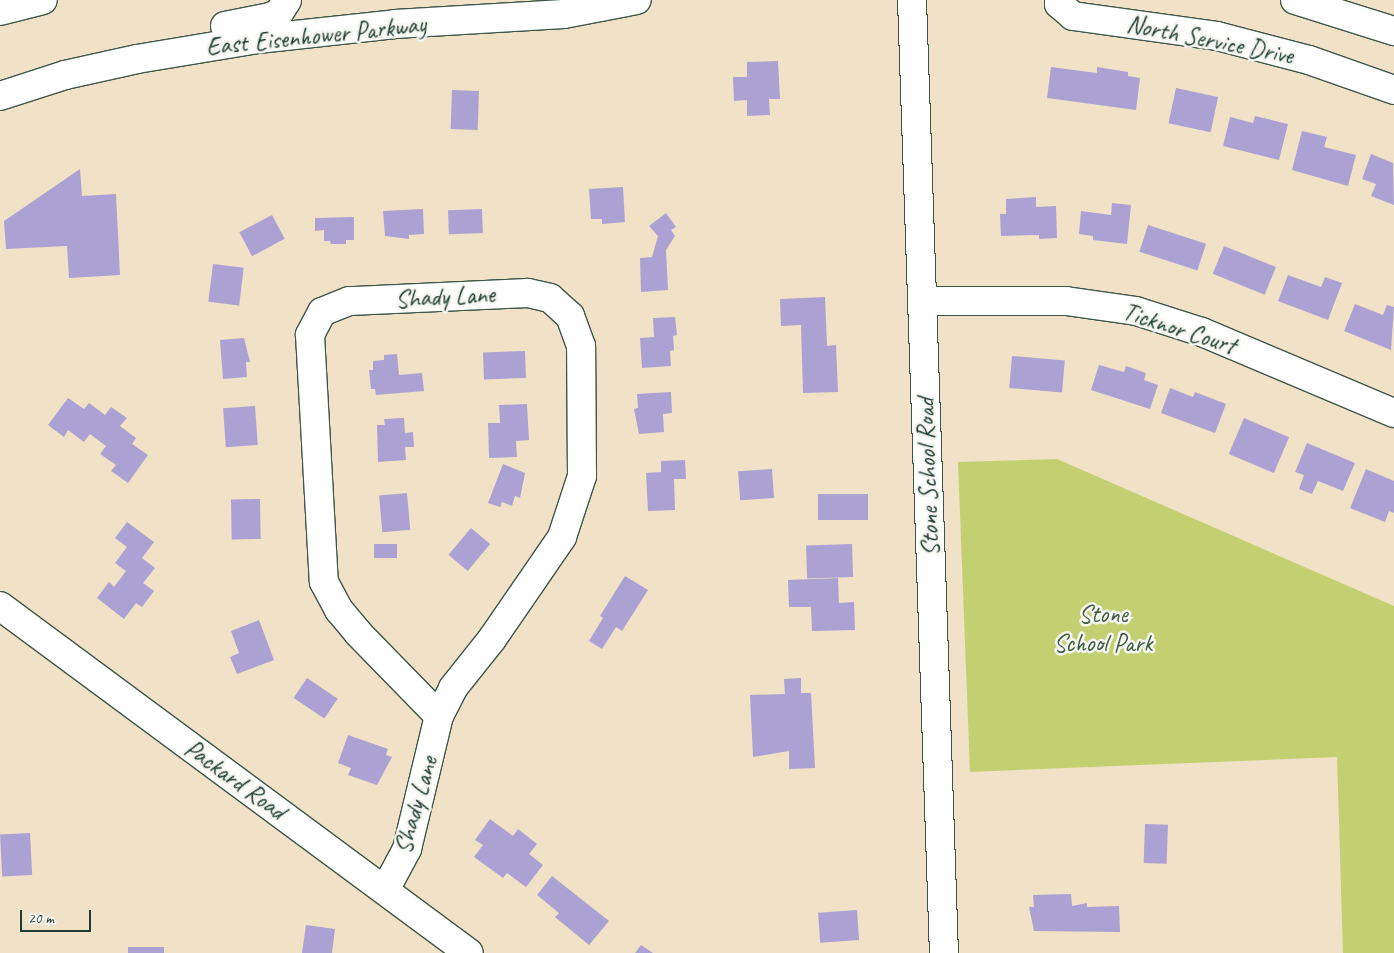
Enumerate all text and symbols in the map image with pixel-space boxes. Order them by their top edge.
street label: North Service Drive [1124,9,1296,71]
street label: East Eisenhower Parkway [205,10,427,62]
street label: Shady Lane [394,279,496,315]
street label: Ticknor Court [1119,297,1239,361]
street label: Stone School Road [910,398,946,556]
park label: Stone School Park [1053,600,1153,659]
street label: Packard Road [179,734,291,826]
street label: Shady Lane [388,753,444,857]
scale bar [22,900,94,932]
text: 20 m [28,909,54,928]

